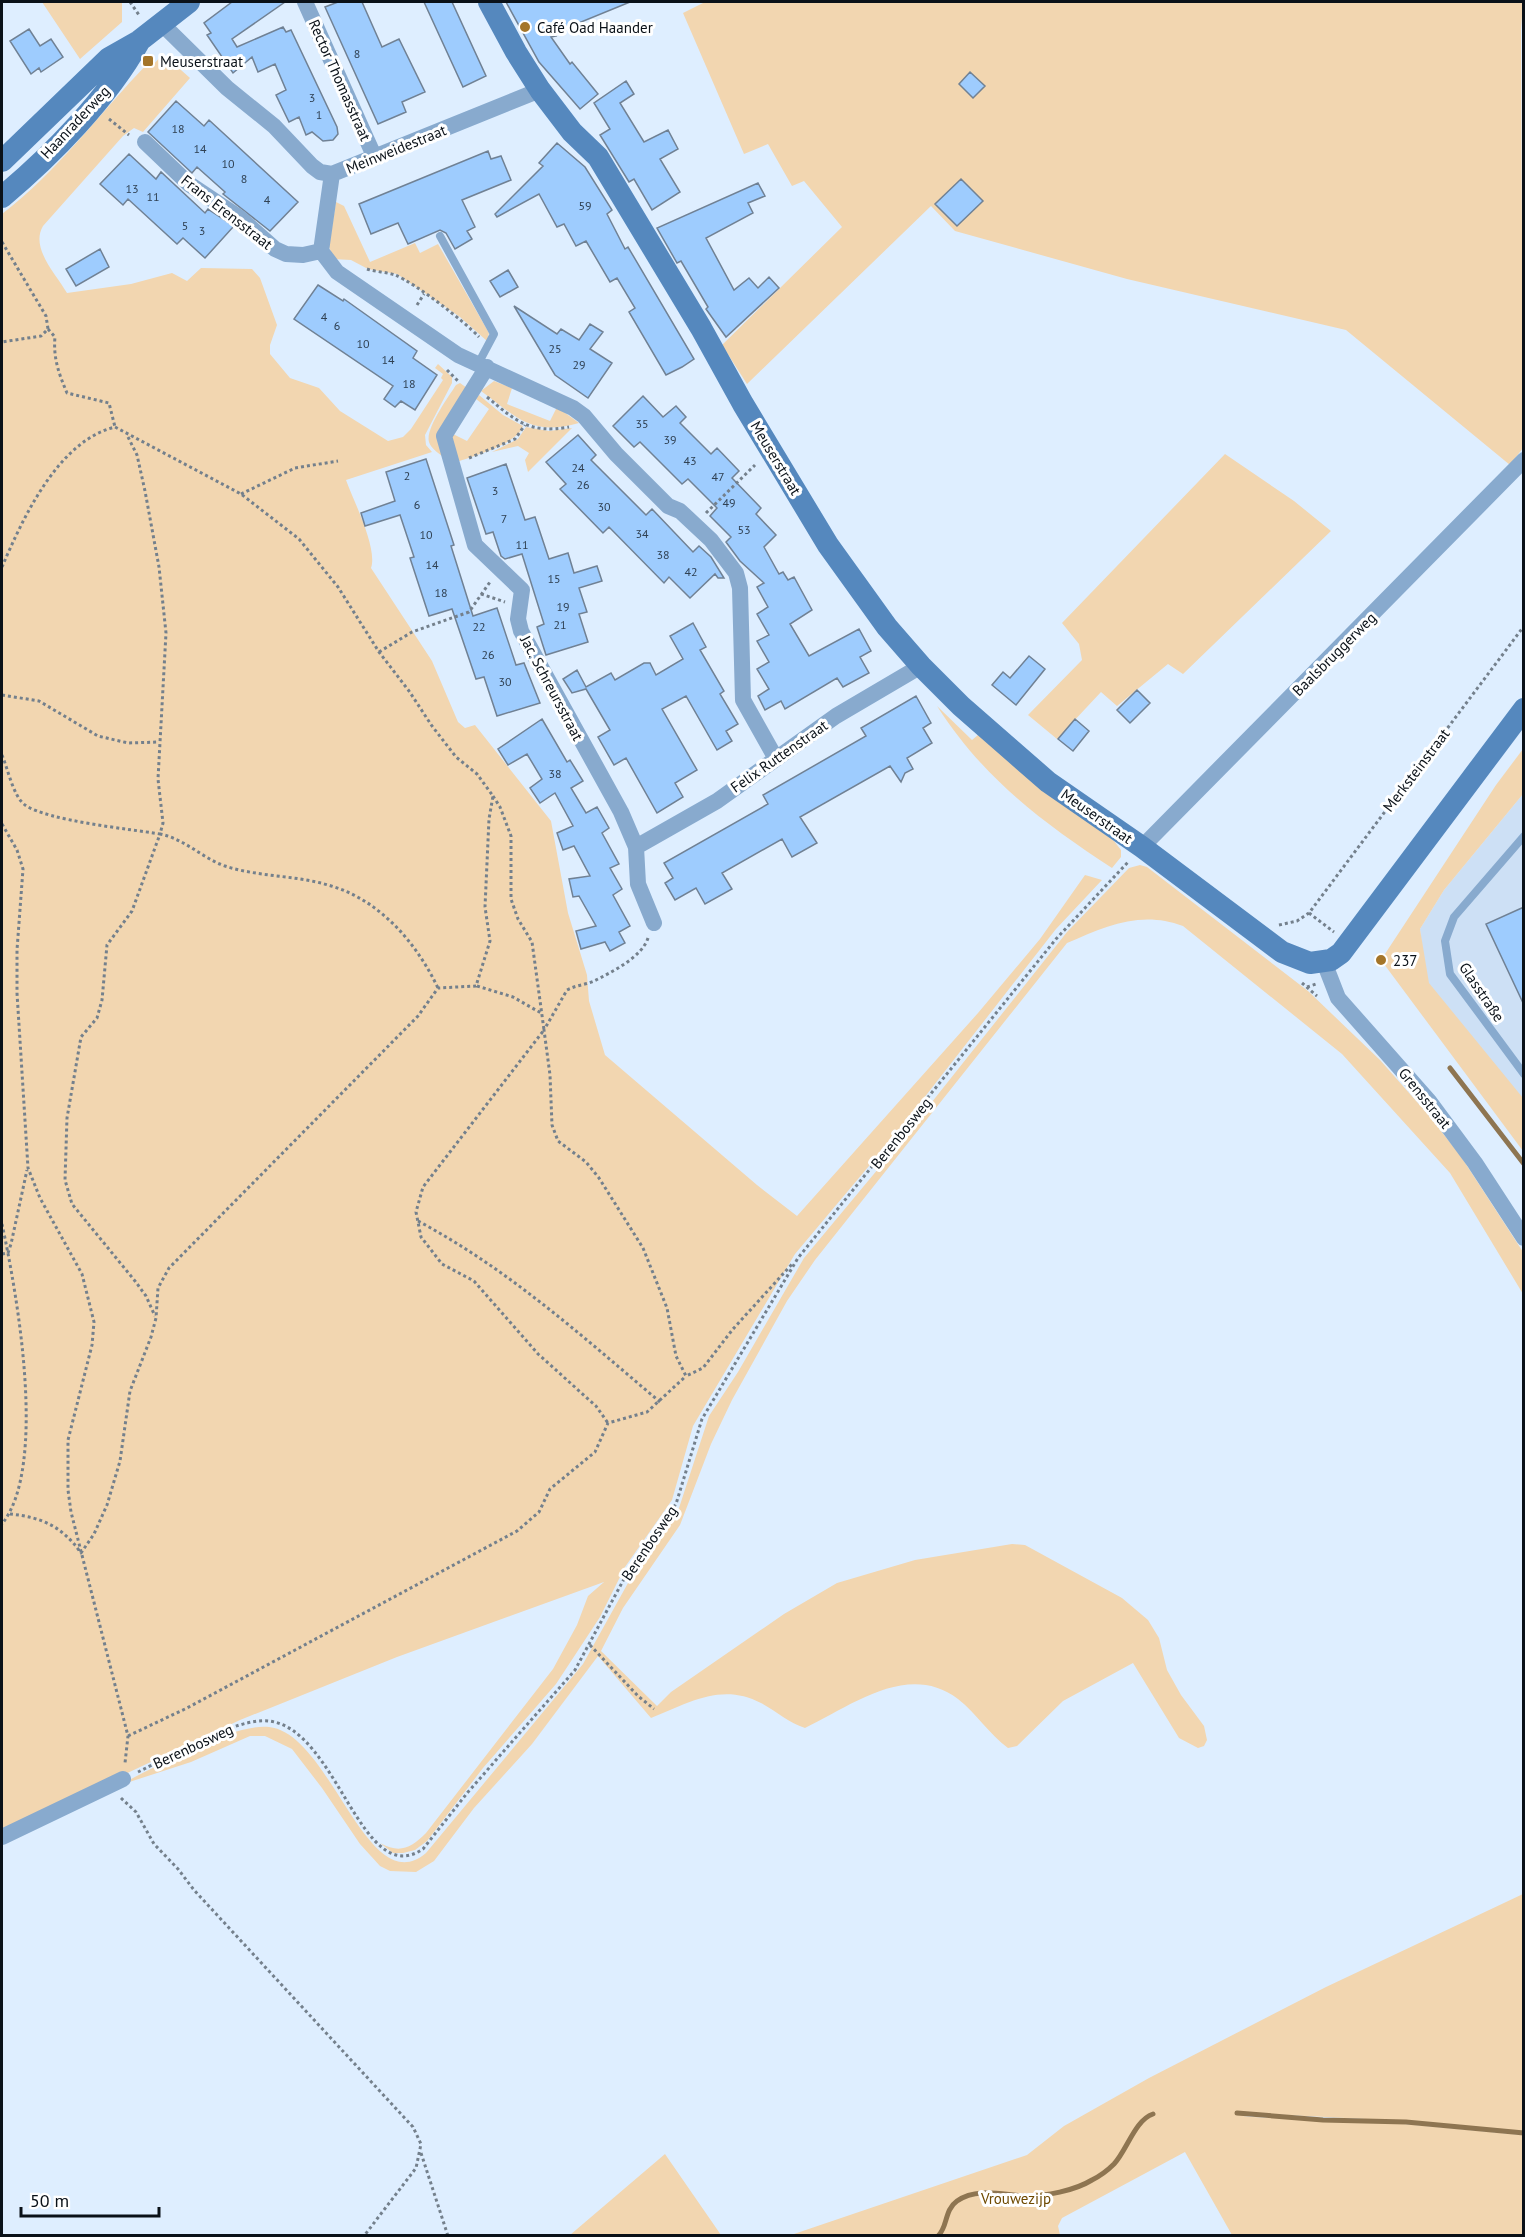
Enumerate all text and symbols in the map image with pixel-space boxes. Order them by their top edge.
street label: Rector Thomasstraat [305,16,375,144]
place label: Café Oad Haander [537,18,653,37]
marker: Café Oad Haander [518,20,532,34]
house number: 8 [354,46,360,61]
place label: Meuserstraat [160,52,243,71]
marker: Meuserstraat [141,54,155,68]
street label: Haanraderweg [36,82,114,162]
house number: 3 [309,90,315,105]
house number: 1 [316,107,322,122]
street label: Meinweidestraat [343,120,449,178]
house number: 18 [171,121,185,136]
house number: 14 [193,141,207,156]
house number: 10 [221,156,235,171]
street label: Frans Erensstraat [178,170,276,254]
house number: 8 [241,171,247,186]
house number: 13 [125,181,139,196]
house number: 11 [146,189,160,204]
house number: 4 [264,192,271,207]
house number: 59 [578,198,592,213]
house number: 5 [182,218,188,233]
house number: 3 [199,223,205,238]
house number: 4 [321,309,328,324]
house number: 6 [334,318,340,333]
house number: 10 [356,336,370,351]
house number: 25 [548,341,562,356]
house number: 14 [381,352,395,367]
house number: 29 [572,357,586,372]
house number: 18 [402,376,416,391]
house number: 35 [635,416,649,431]
street label: Meuserstraat [746,418,806,498]
house number: 39 [663,432,677,447]
house number: 43 [683,453,697,468]
house number: 24 [571,460,585,475]
house number: 2 [404,468,410,483]
house number: 47 [711,469,725,484]
house number: 26 [576,477,590,492]
house number: 3 [492,483,498,498]
house number: 49 [722,495,736,510]
house number: 6 [414,497,420,512]
house number: 30 [597,499,611,514]
house number: 7 [501,511,507,526]
house number: 53 [737,522,751,537]
house number: 34 [635,526,649,541]
house number: 10 [419,527,433,542]
house number: 11 [515,537,529,552]
house number: 38 [656,547,670,562]
house number: 14 [425,557,439,572]
house number: 42 [684,564,698,579]
house number: 15 [547,571,561,586]
house number: 18 [434,585,448,600]
house number: 19 [556,599,570,614]
street label: Baalsbruggerweg [1288,608,1380,700]
house number: 21 [553,617,567,632]
house number: 22 [472,619,486,634]
street label: Jac. Schreursstraat [516,631,588,744]
house number: 26 [481,647,495,662]
house number: 30 [498,674,512,689]
street label: Felix Ruttenstraat [727,715,831,797]
street label: Merksteinstraat [1379,725,1453,815]
house number: 38 [548,766,562,781]
street label: Meuserstraat [1058,784,1136,848]
place label: 237 [1393,951,1418,970]
marker: 237 [1374,953,1388,967]
street label: Glasstraße [1455,959,1509,1025]
street label: Grensstraat [1395,1064,1455,1132]
street label: Berenbosweg [867,1094,935,1172]
street label: Berenbosweg [617,1502,681,1584]
street label: Berenbosweg [150,1719,236,1773]
scale bar [21,2180,159,2218]
text: 50 m [30,2189,69,2212]
park label: Vrouwezijp [980,2189,1051,2208]

